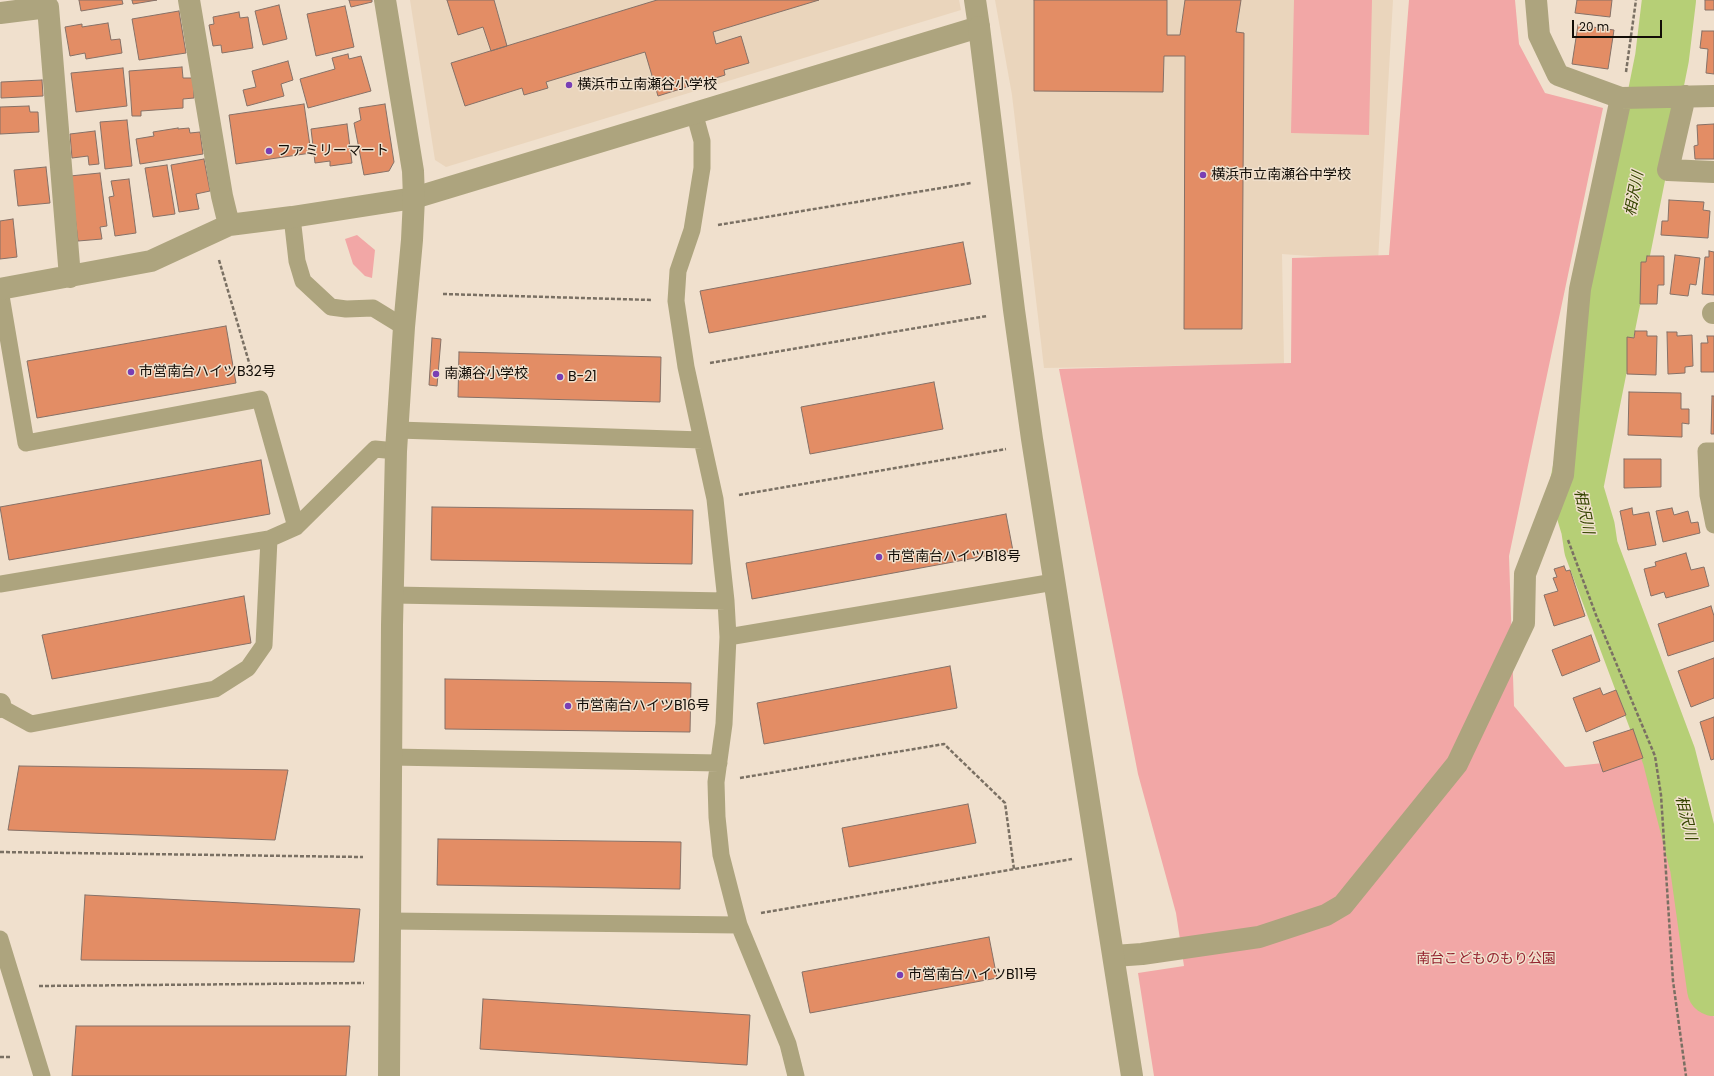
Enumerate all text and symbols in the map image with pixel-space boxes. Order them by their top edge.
scale bar [1574,12,1664,38]
text: 20 m [1579,18,1609,35]
place label: 横浜市立南瀬谷小学校 [577,77,717,93]
marker: 横浜市立南瀬谷小学校 [564,80,574,90]
place label: ファミリーマート [277,143,389,159]
marker: ファミリーマート [264,146,274,156]
place label: 横浜市立南瀬谷中学校 [1211,167,1351,183]
marker: 横浜市立南瀬谷中学校 [1198,170,1208,180]
water label: 相沢川 [1622,170,1648,218]
place label: 市営南台ハイツB32号 [139,364,276,380]
place label: 南瀬谷小学校 [444,366,528,382]
marker: 市営南台ハイツB32号 [126,367,136,377]
marker: 南瀬谷小学校 [431,369,441,379]
place label: B-21 [568,369,597,385]
marker: B-21 [555,372,565,382]
water label: 相沢川 [1570,488,1596,536]
place label: 市営南台ハイツB18号 [887,549,1021,565]
marker: 市営南台ハイツB18号 [874,552,884,562]
place label: 市営南台ハイツB16号 [576,698,710,714]
marker: 市営南台ハイツB16号 [563,701,573,711]
water label: 相沢川 [1671,794,1699,842]
park label: 南台こどものもり公園 [1416,951,1556,967]
place label: 市営南台ハイツB11号 [908,967,1038,983]
marker: 市営南台ハイツB11号 [895,970,905,980]

